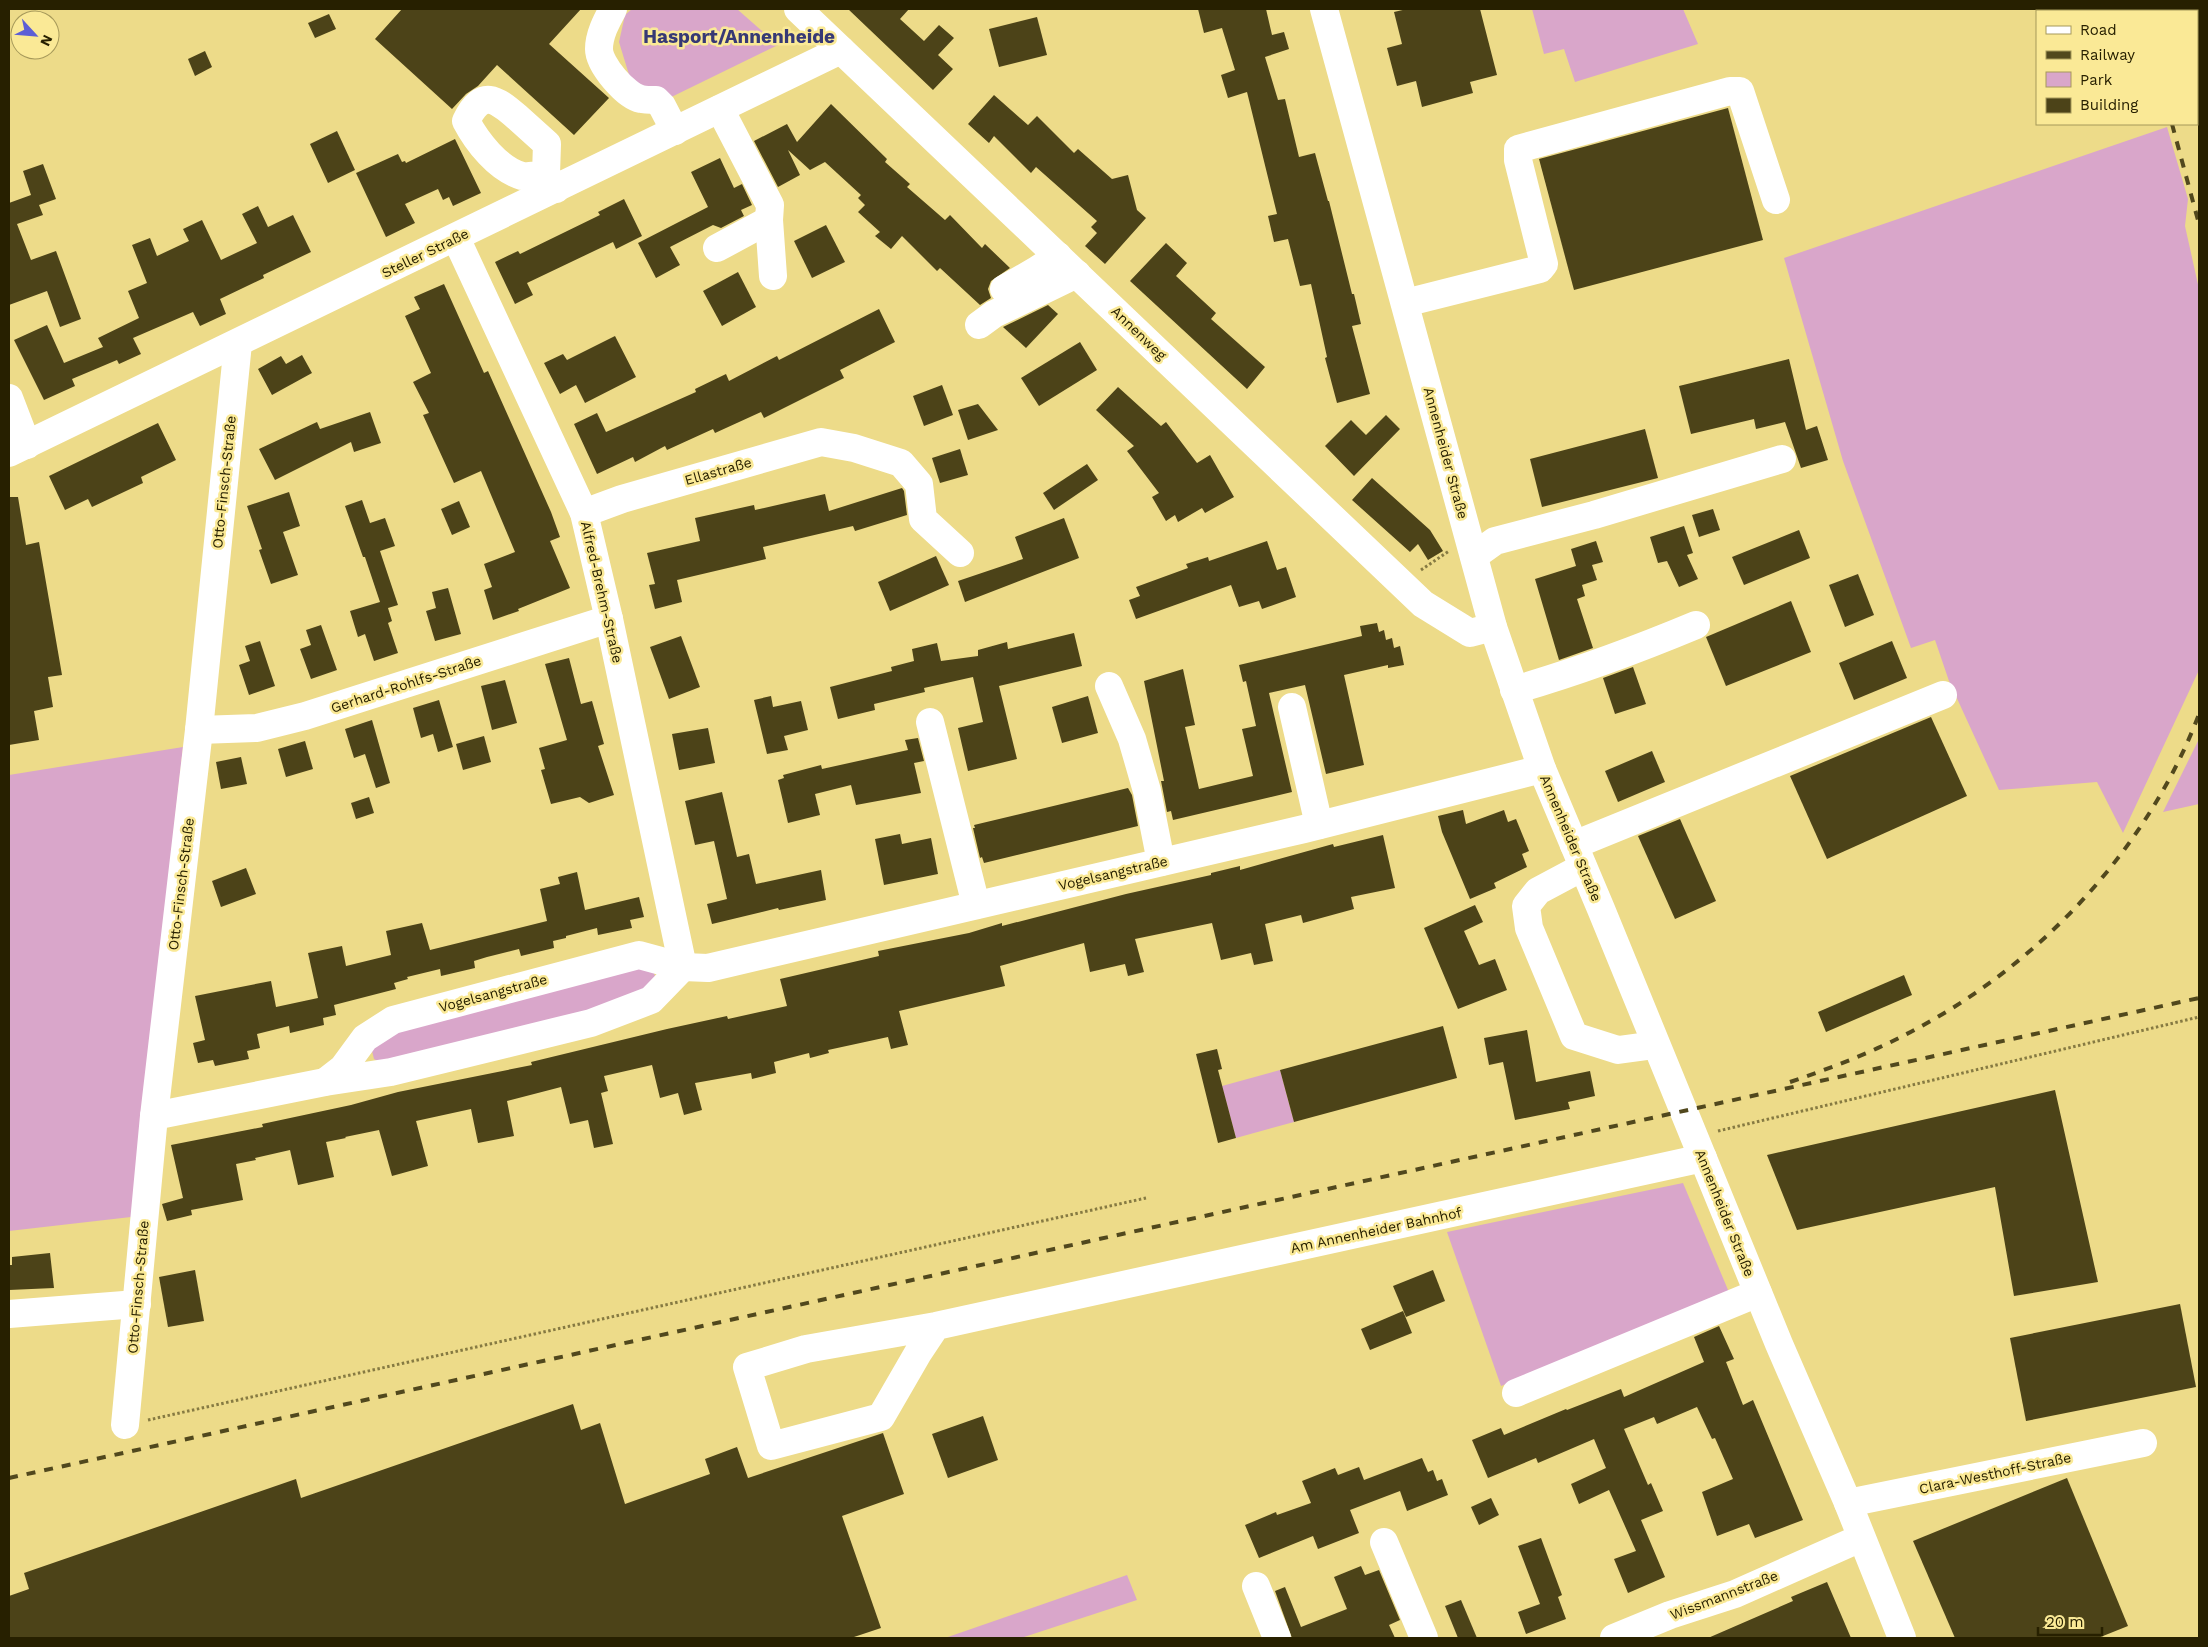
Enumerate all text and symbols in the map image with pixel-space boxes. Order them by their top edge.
north arrow [10,10,60,60]
legend [2036,10,2198,125]
text: Road [2080,21,2117,39]
district label: Hasport/Annenheide [643,25,835,48]
text: N [37,33,56,49]
text: Railway [2080,46,2135,64]
text: Park [2080,71,2113,89]
text: Building [2080,96,2138,114]
street label: Steller Straße [379,225,471,281]
street label: Annenweg [1108,303,1170,364]
street label: Annenheider Straße [1421,385,1471,521]
street label: Otto-Finsch-Straße [209,415,239,549]
street label: Ellastraße [683,454,753,488]
street label: Alfred-Brehm-Straße [578,520,626,664]
street label: Gerhard-Rohlfs-Straße [329,652,483,716]
street label: Annenheider Straße [1537,772,1605,904]
street label: Otto-Finsch-Straße [165,817,197,951]
street label: Vogelsangstraße [1057,853,1169,893]
street label: Vogelsangstraße [437,971,549,1015]
street label: Annenheider Straße [1692,1147,1758,1279]
street label: Am Annenheider Bahnhof [1289,1204,1463,1256]
street label: Otto-Finsch-Straße [124,1220,152,1354]
street label: Clara-Westhoff-Straße [1918,1449,2072,1497]
street label: Wissmannstraße [1668,1567,1780,1623]
scale bar [2038,1604,2102,1636]
text: 20 m [2046,1613,2084,1631]

